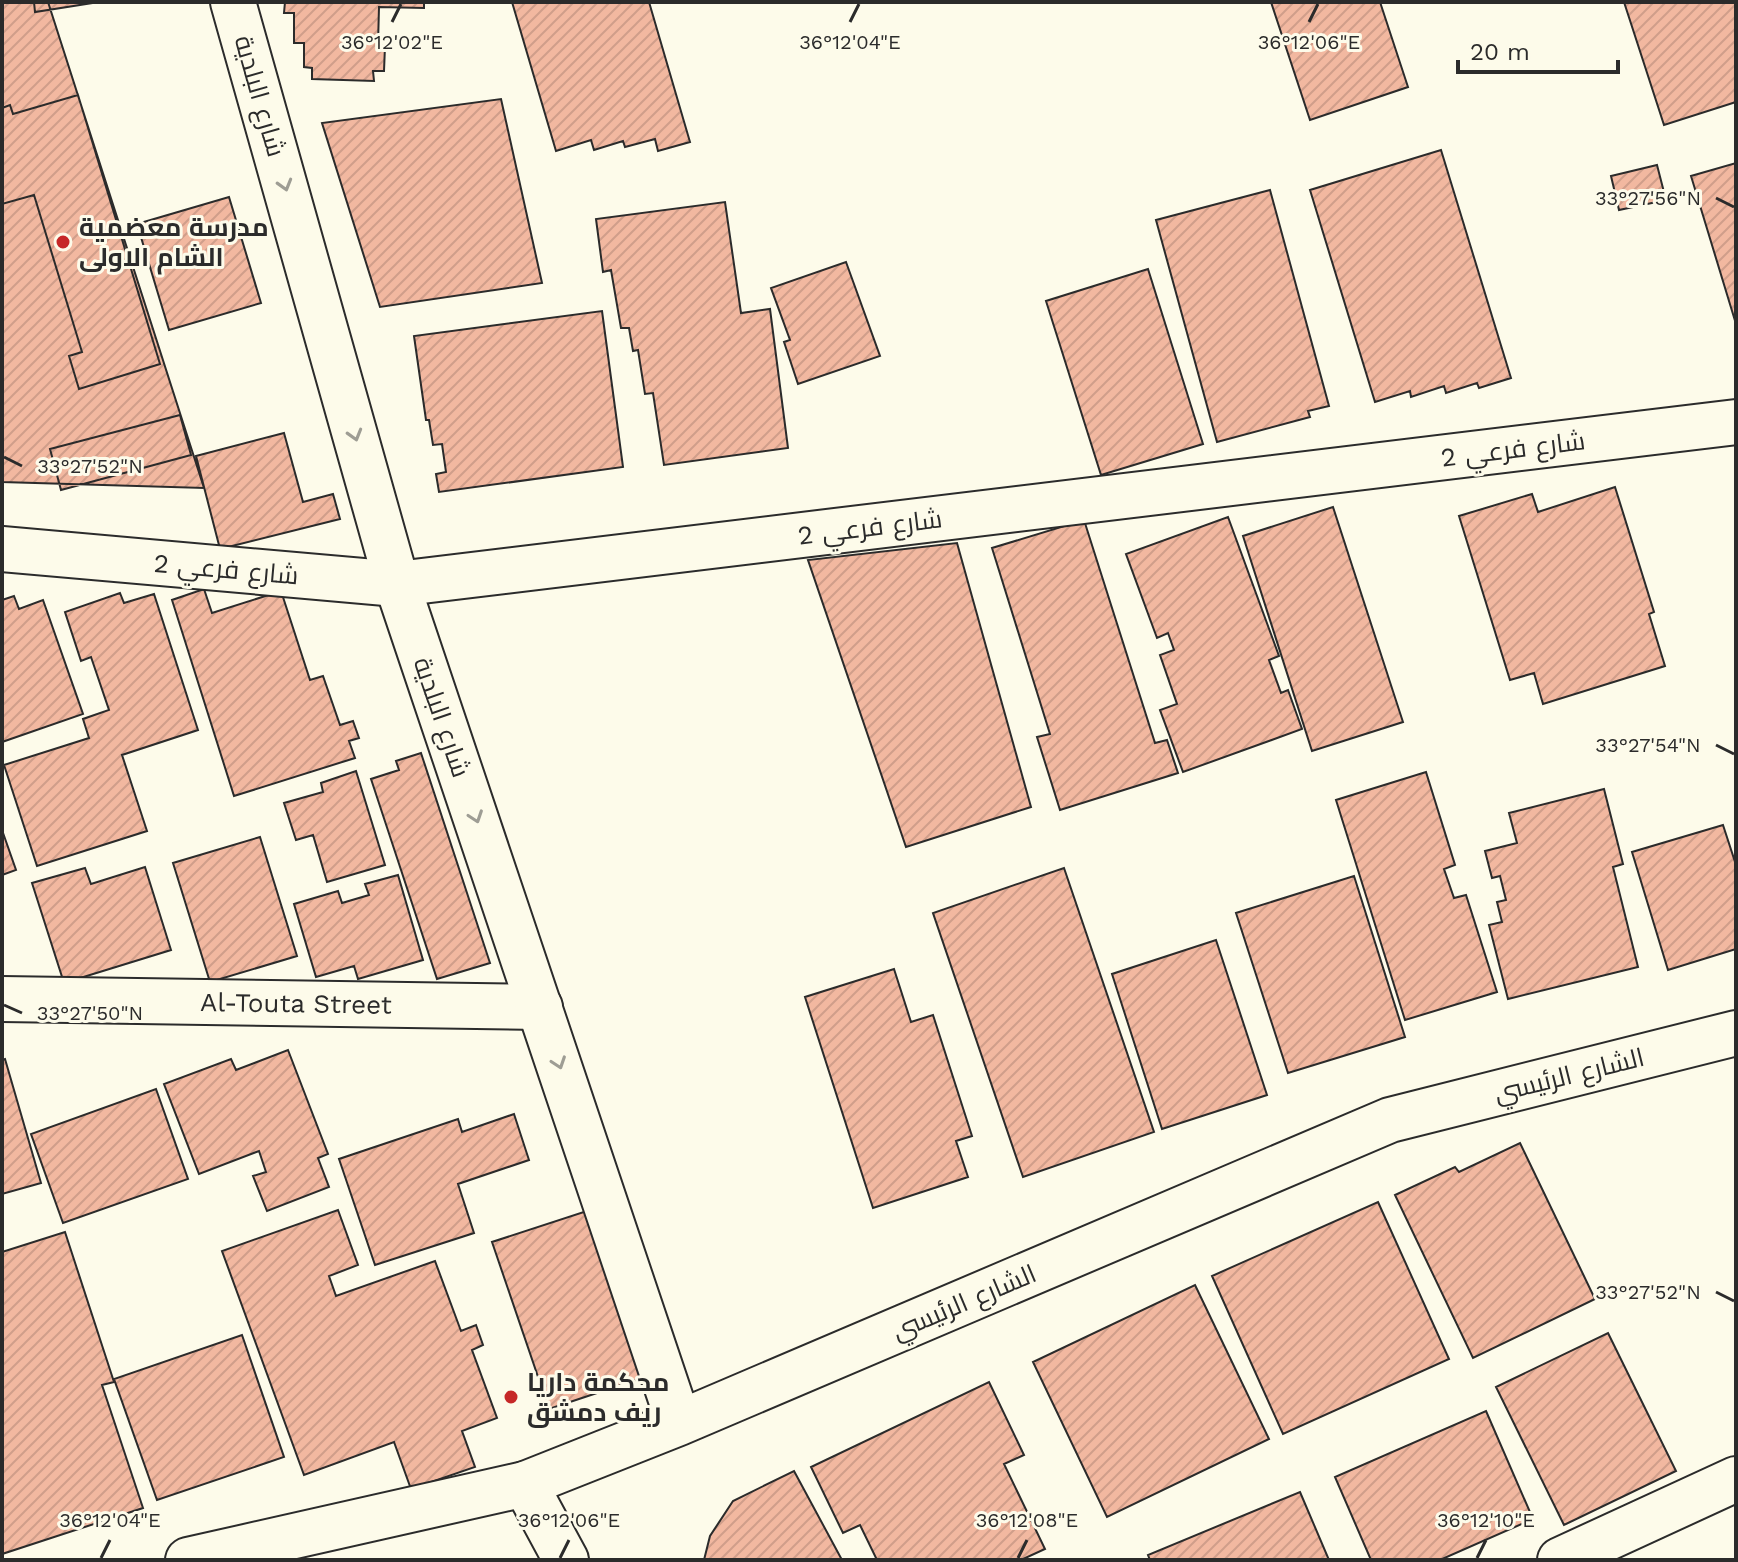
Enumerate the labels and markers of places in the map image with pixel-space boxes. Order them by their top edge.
place label: مدرسة معضمية الشام الاولى [79,212,269,275]
marker: مدرسة معضمية الشام الاولى [54,233,72,251]
place label: محكمة داريا ريف دمشق [527,1367,670,1428]
marker: محكمة داريا ريف دمشق [502,1388,520,1406]

